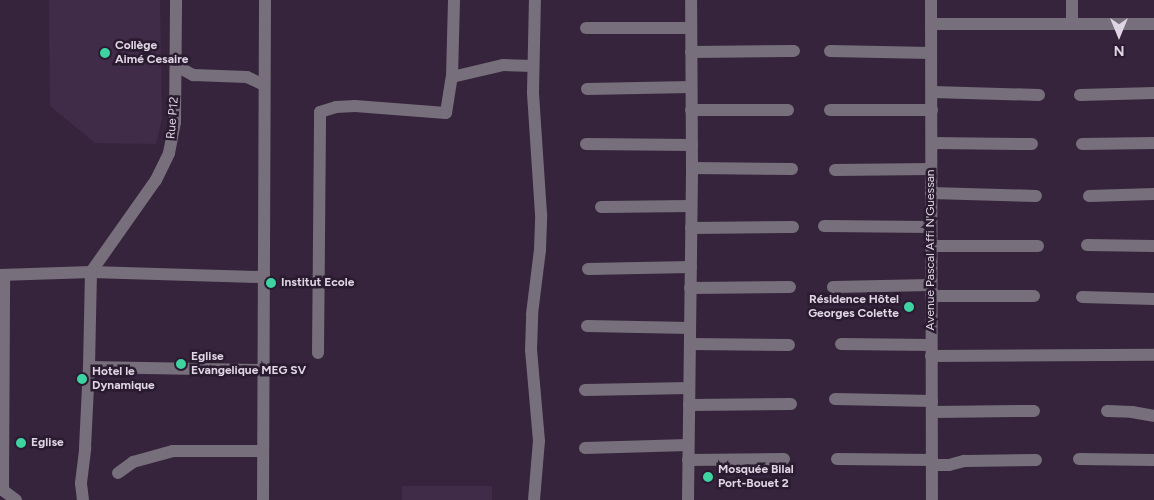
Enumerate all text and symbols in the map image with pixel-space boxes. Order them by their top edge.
north arrow [1094,10,1144,60]
place label: Collège Aimé Cesaire [115,39,188,67]
text: N [1114,42,1124,59]
marker: Collège Aimé Cesaire [99,47,111,59]
street label: Rue P12 [164,96,182,140]
street label: Avenue Pascal Affi N'Guessan [924,169,938,331]
place label: Institut Ecole [281,276,354,290]
marker: Institut Ecole [265,277,277,289]
place label: Résidence Hôtel Georges Colette [808,293,899,321]
marker: Résidence Hôtel Georges Colette [903,301,915,313]
place label: Eglise Evangelique MEG SV [191,350,306,378]
marker: Eglise Evangelique MEG SV [175,358,187,370]
place label: Hotel le Dynamique [92,365,155,393]
marker: Hotel le Dynamique [76,373,88,385]
place label: Eglise [31,436,64,450]
marker: Eglise [15,437,27,449]
place label: Mosquée Bilal Port-Bouet 2 [718,463,794,491]
marker: Mosquée Bilal Port-Bouet 2 [702,471,714,483]

